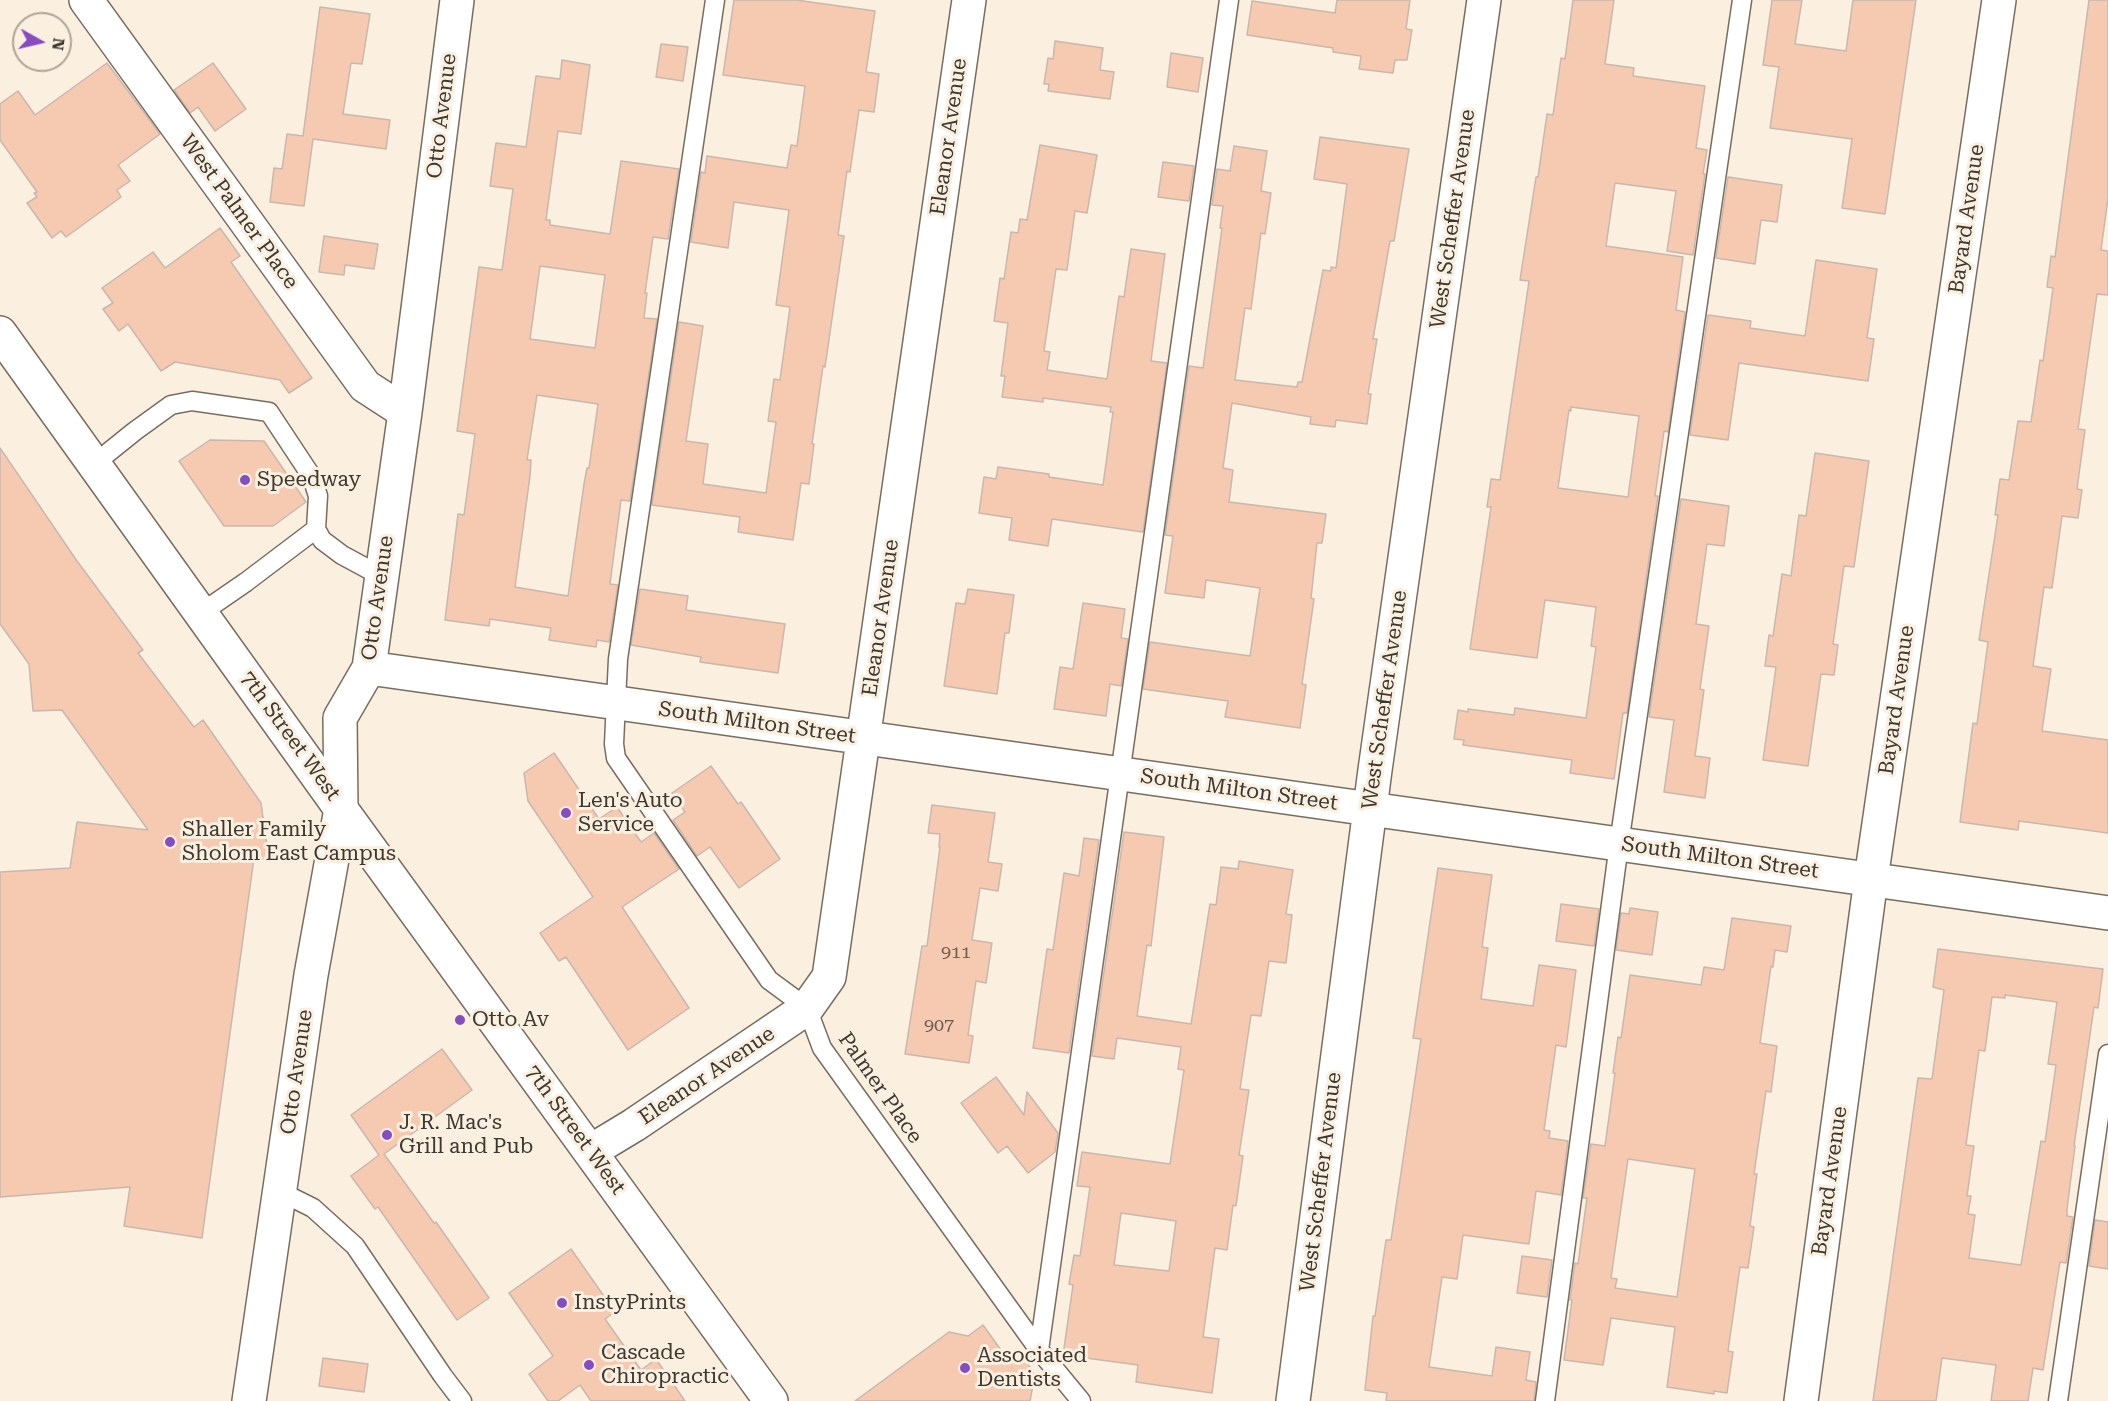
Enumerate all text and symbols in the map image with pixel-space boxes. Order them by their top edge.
north arrow [12,12,72,72]
text: N [48,37,69,52]
street label: Otto Avenue [422,52,462,180]
street label: Eleanor Avenue [925,57,973,217]
street label: West Scheffer Avenue [1425,108,1481,330]
street label: West Palmer Place [174,130,304,294]
street label: Bayard Avenue [1944,143,1990,295]
place label: Speedway [257,467,361,493]
marker: Speedway [238,473,252,487]
street label: Otto Avenue [357,534,399,662]
street label: Eleanor Avenue [857,538,905,698]
street label: West Scheffer Avenue [1357,589,1413,811]
street label: Bayard Avenue [1874,624,1920,776]
street label: 7th Street West [235,666,345,806]
street label: South Milton Street [657,697,857,749]
street label: South Milton Street [1139,764,1339,816]
place label: Len's Auto Service [578,788,683,838]
marker: Len's Auto Service [559,806,573,820]
place label: Shaller Family Sholom East Campus [182,817,396,867]
street label: South Milton Street [1620,832,1820,884]
marker: Shaller Family Sholom East Campus [163,835,177,849]
house number: 911 [941,942,971,964]
place label: Otto Av [472,1007,549,1033]
street label: Otto Avenue [276,1008,318,1136]
marker: Otto Av [453,1013,467,1027]
house number: 907 [924,1015,954,1037]
street label: Eleanor Avenue [634,1021,780,1131]
street label: Palmer Place [832,1028,928,1148]
street label: 7th Street West [520,1060,630,1200]
street label: West Scheffer Avenue [1295,1071,1347,1293]
street label: Bayard Avenue [1807,1105,1853,1257]
place label: J. R. Mac's Grill and Pub [399,1110,533,1160]
marker: J. R. Mac's Grill and Pub [380,1128,394,1142]
place label: InstyPrints [574,1290,686,1316]
marker: InstyPrints [555,1296,569,1310]
place label: Cascade Chiropractic [601,1340,729,1390]
place label: Associated Dentists [977,1343,1087,1393]
marker: Cascade Chiropractic [582,1358,596,1372]
marker: Associated Dentists [958,1361,972,1375]

